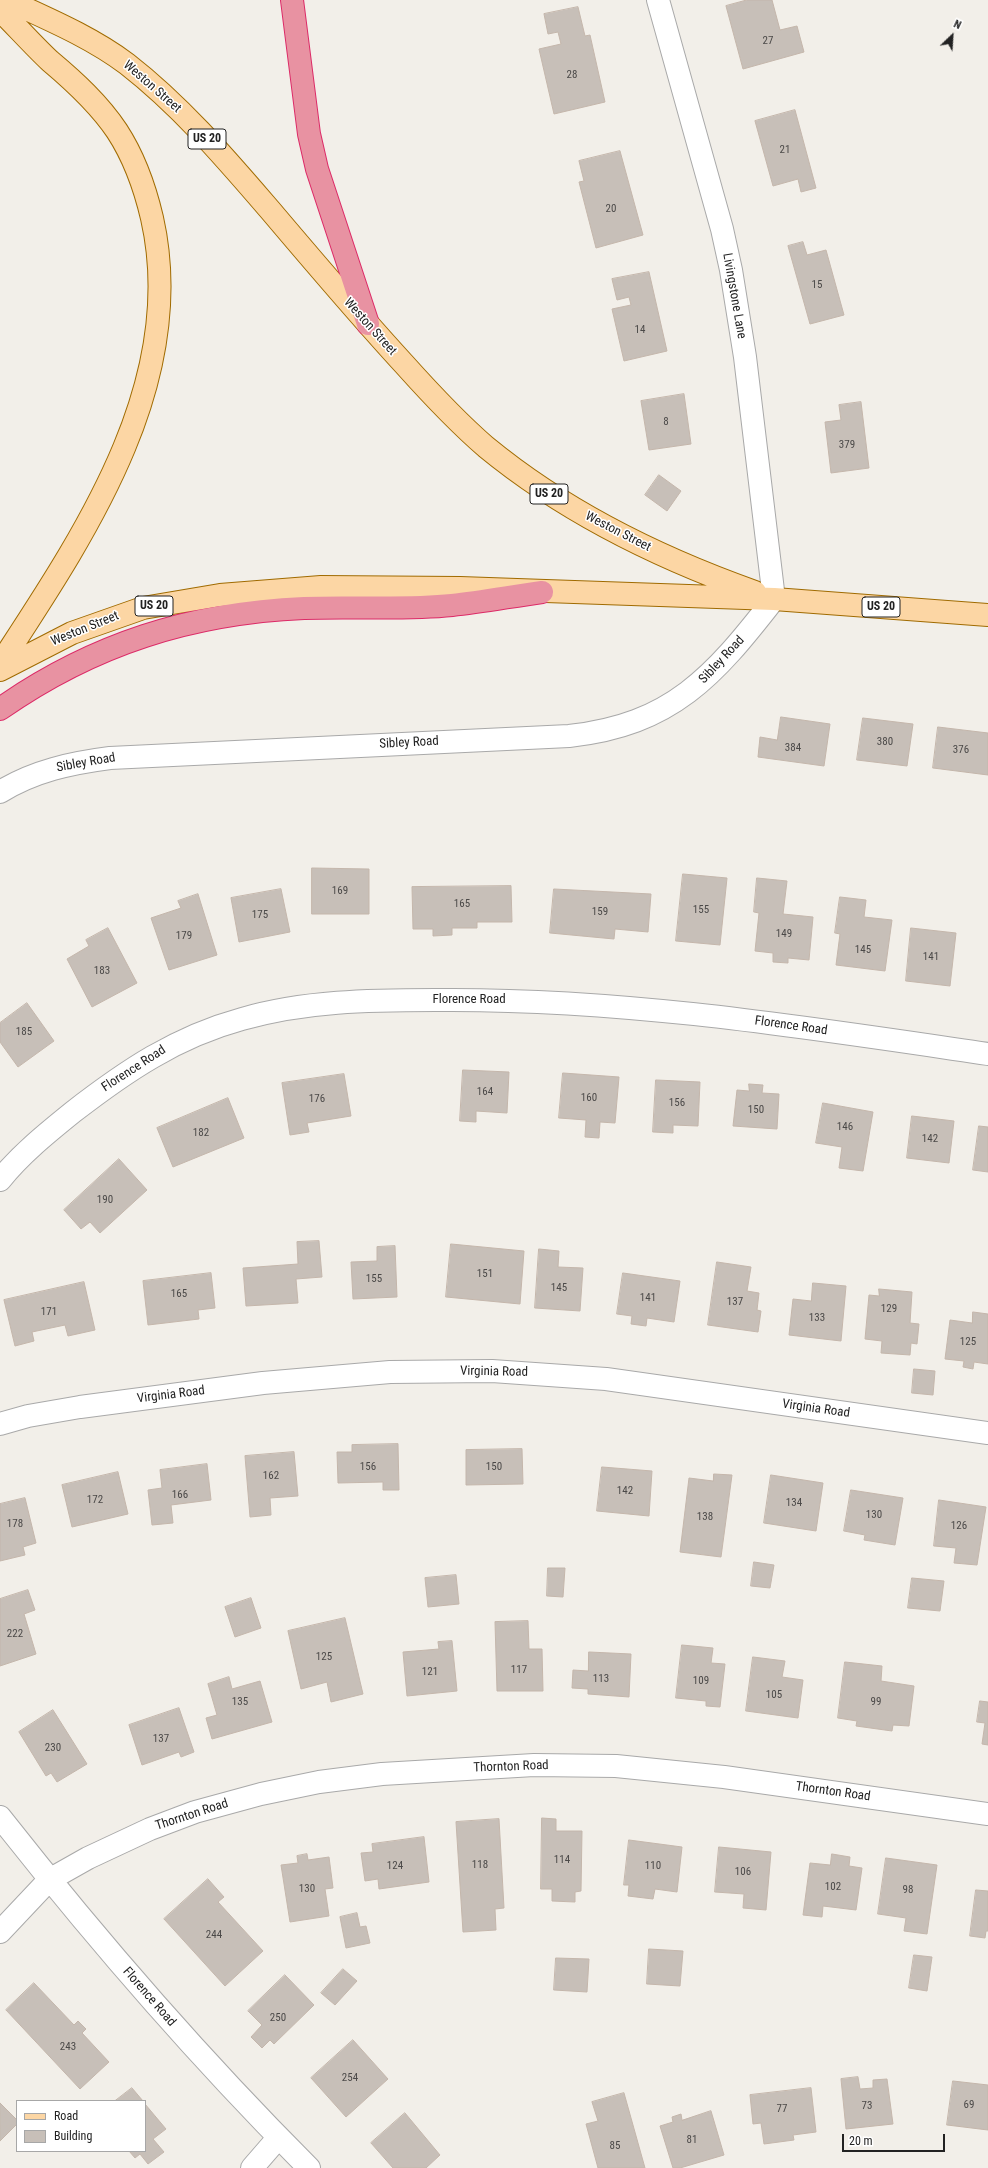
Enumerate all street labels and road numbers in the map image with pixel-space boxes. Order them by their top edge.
street label: Weston Street [120,58,184,116]
road number: US 20 [188,129,226,149]
street label: Livingstone Lane [719,252,749,340]
street label: Weston Street [340,295,400,359]
road number: US 20 [530,484,568,504]
street label: Weston Street [583,509,653,555]
road number: US 20 [135,596,173,616]
road number: US 20 [862,597,900,617]
street label: Weston Street [49,608,121,650]
street label: Sibley Road [696,633,748,687]
street label: Sibley Road [379,734,439,752]
street label: Sibley Road [55,750,117,776]
street label: Florence Road [432,992,506,1008]
street label: Florence Road [754,1013,828,1039]
street label: Florence Road [99,1043,169,1095]
street label: Virginia Road [460,1364,528,1380]
street label: Virginia Road [136,1383,206,1407]
street label: Virginia Road [781,1397,851,1421]
street label: Thornton Road [473,1758,549,1776]
street label: Thornton Road [795,1779,871,1805]
street label: Thornton Road [154,1796,230,1834]
street label: Florence Road [119,1964,179,2030]

